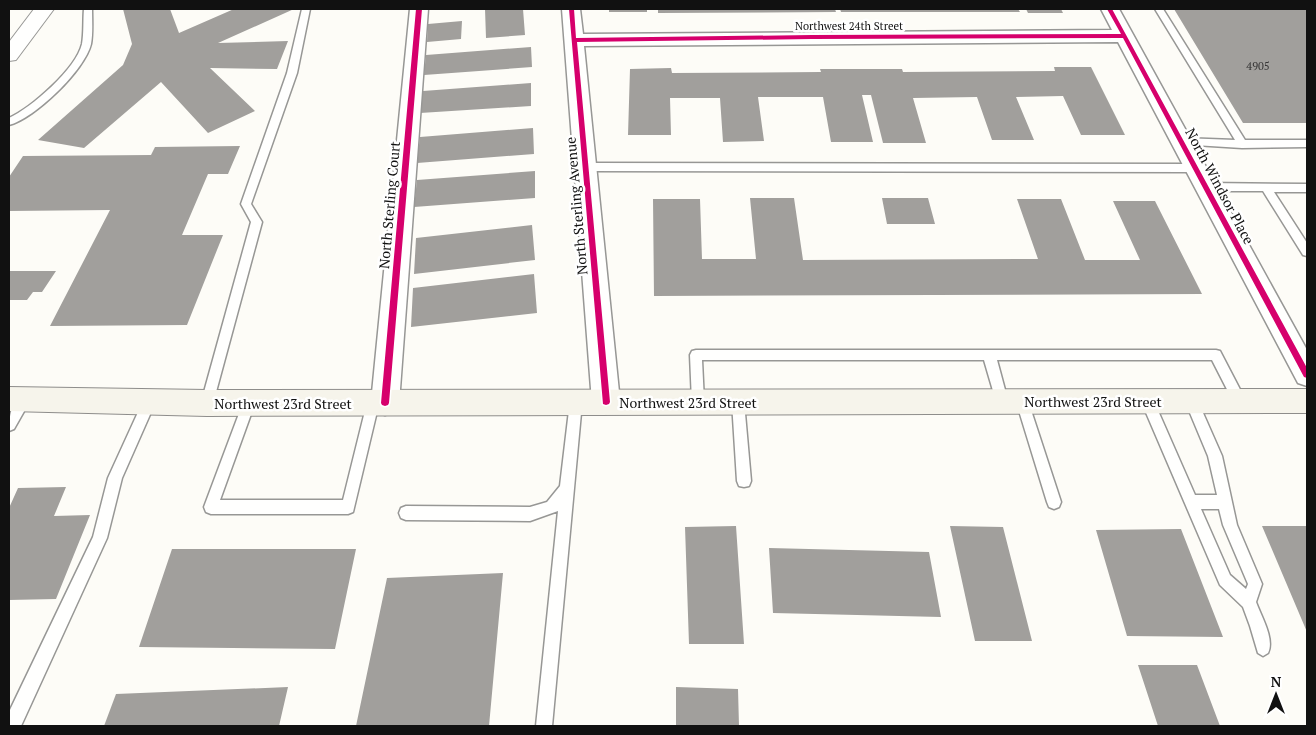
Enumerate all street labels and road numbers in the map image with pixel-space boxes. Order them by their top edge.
street label: Northwest 24th Street [795,19,903,33]
street label: North Windsor Place [1181,125,1259,247]
street label: North Sterling Avenue [561,136,591,276]
street label: North Sterling Court [374,140,404,270]
street label: Northwest 23rd Street [1024,392,1162,411]
street label: Northwest 23rd Street [619,393,757,412]
street label: Northwest 23rd Street [214,394,352,413]

